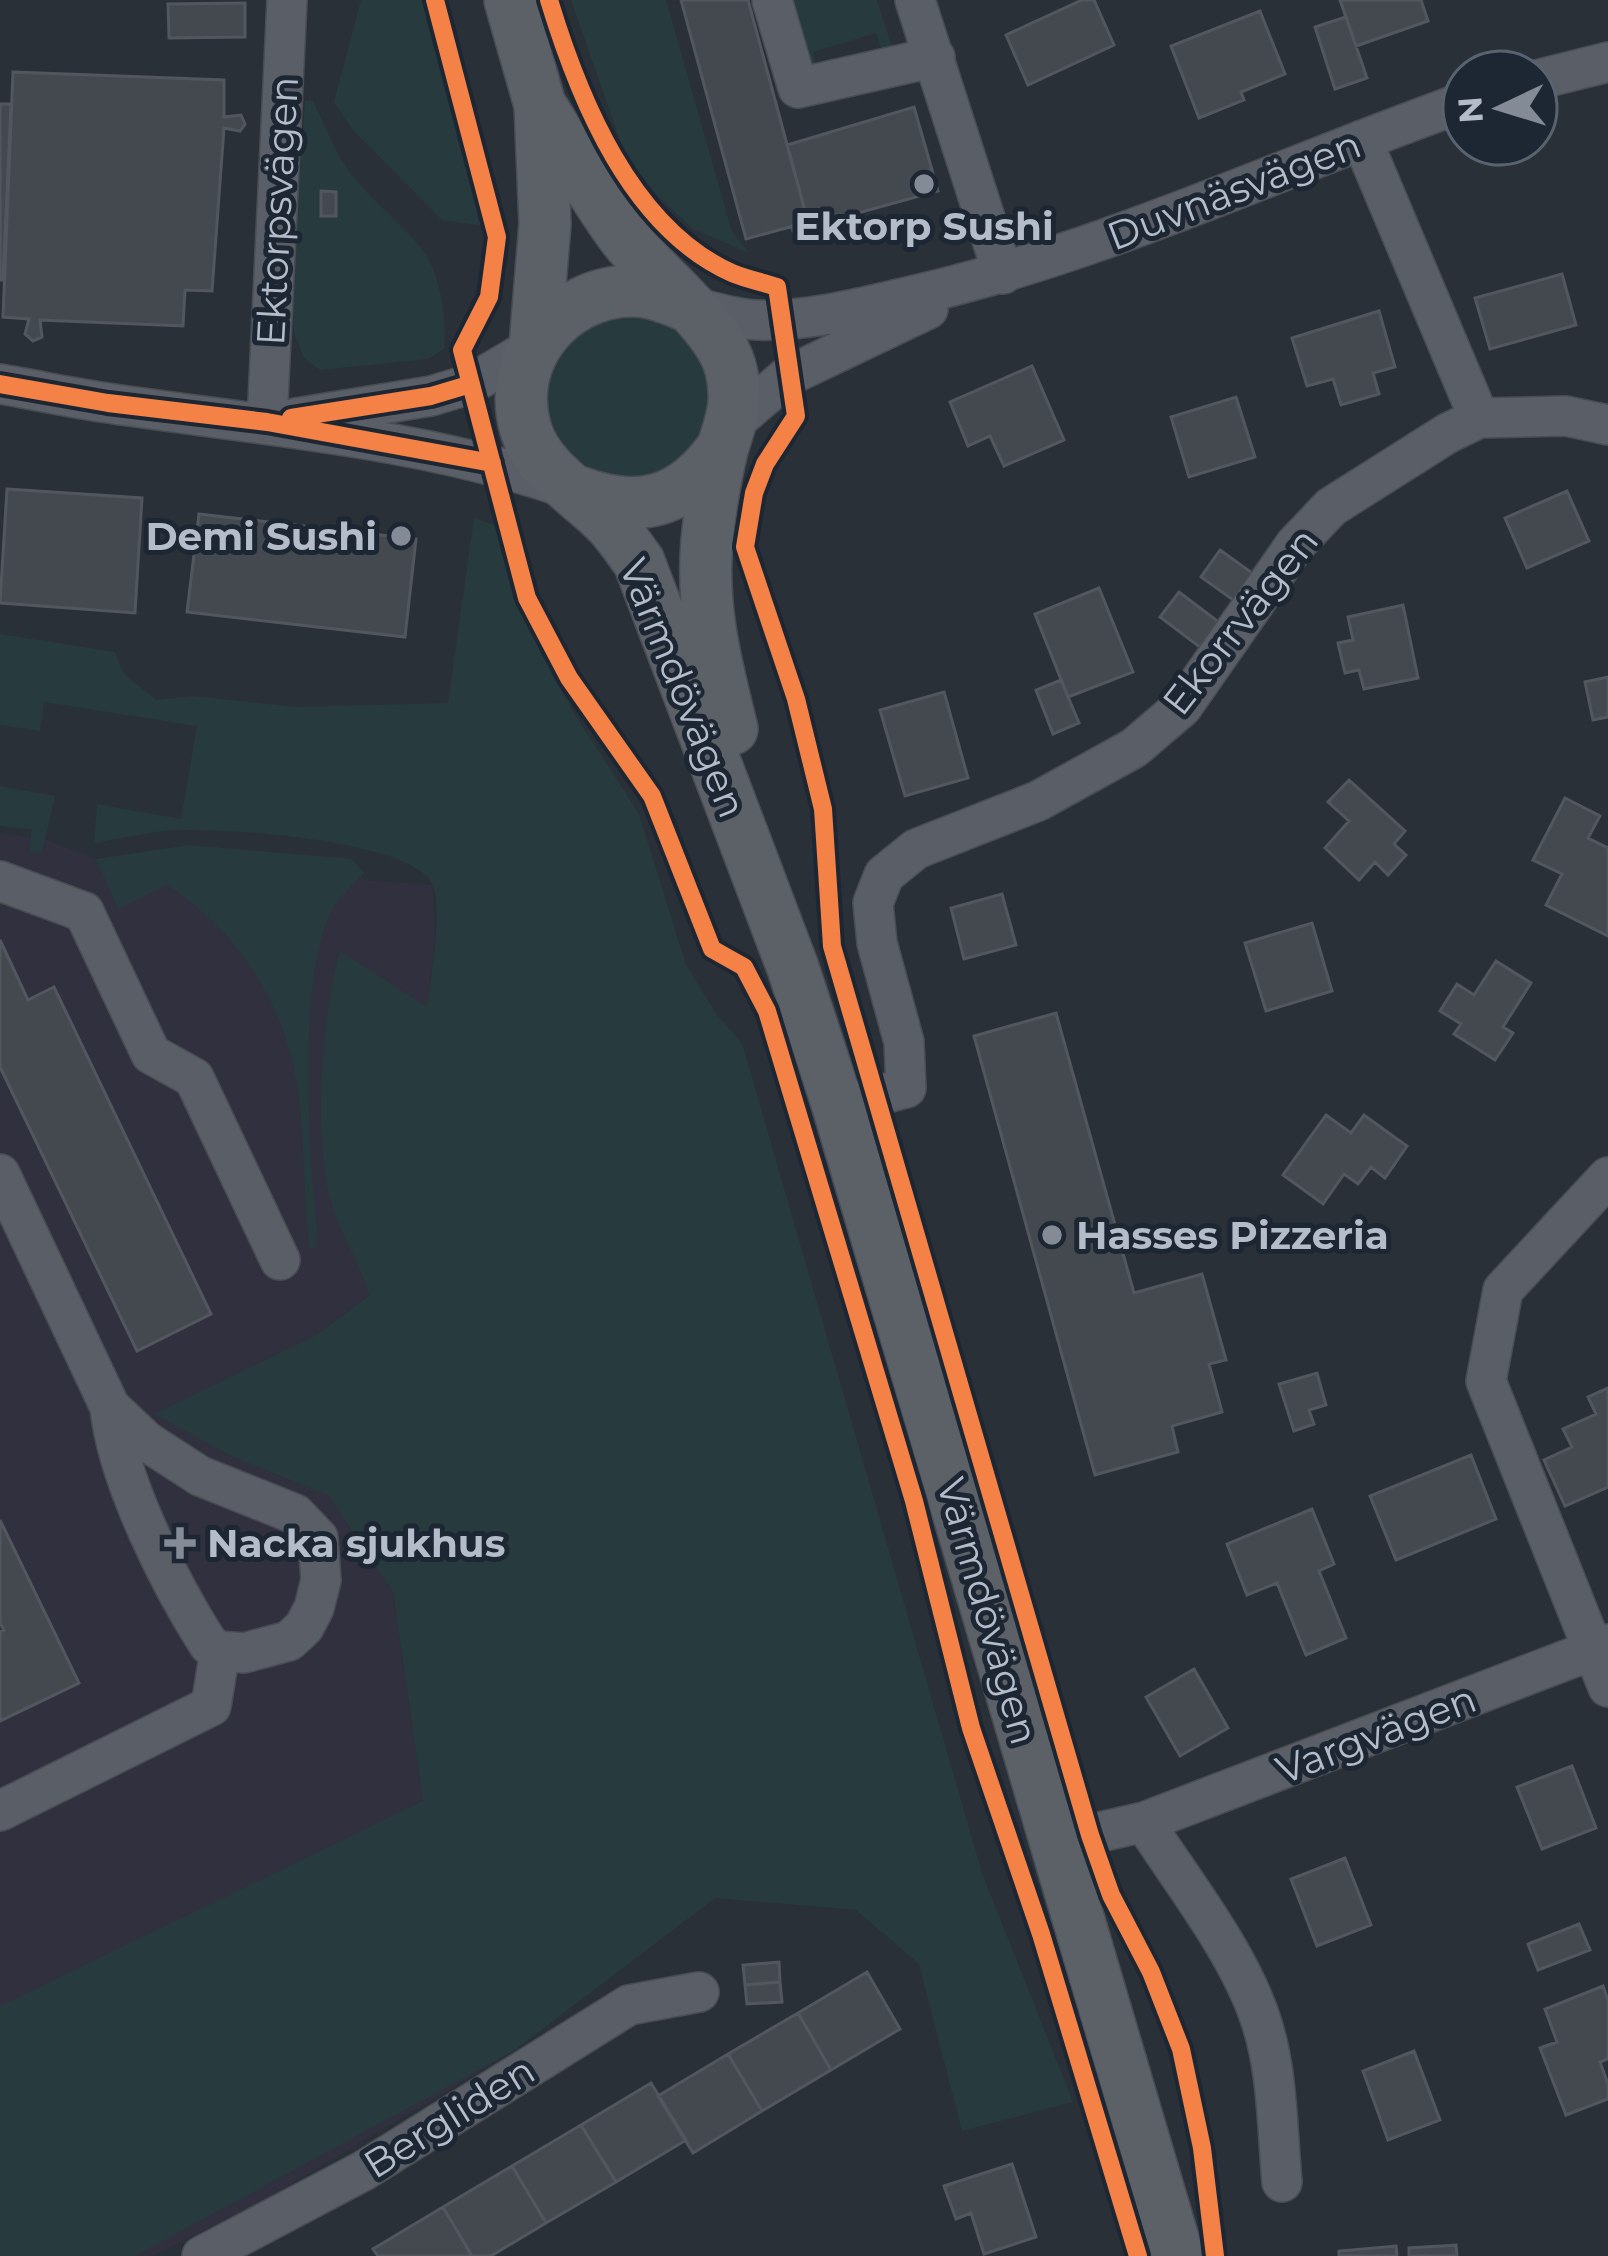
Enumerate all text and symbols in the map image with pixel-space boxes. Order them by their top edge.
north arrow [1440,48,1560,168]
street label: Ektorpsvägen [246,75,308,347]
text: N [1449,95,1491,125]
street label: Duvnäsvägen [1100,120,1368,260]
marker: Ektorp Sushi [911,171,937,197]
place label: Ektorp Sushi [794,202,1054,250]
place label: Demi Sushi [145,512,377,560]
street label: Ekorrvägen [1152,518,1328,724]
marker: Demi Sushi [388,523,414,549]
street label: Värmdövägen [609,551,757,825]
place label: Hasses Pizzeria [1076,1211,1389,1259]
marker: Hasses Pizzeria [1039,1222,1065,1248]
street label: Värmdövägen [927,1472,1049,1750]
place label: Nacka sjukhus [207,1519,505,1567]
marker: Nacka sjukhus [164,1527,196,1559]
street label: Vargvägen [1269,1674,1483,1794]
street label: Bergliden [355,2046,543,2188]

